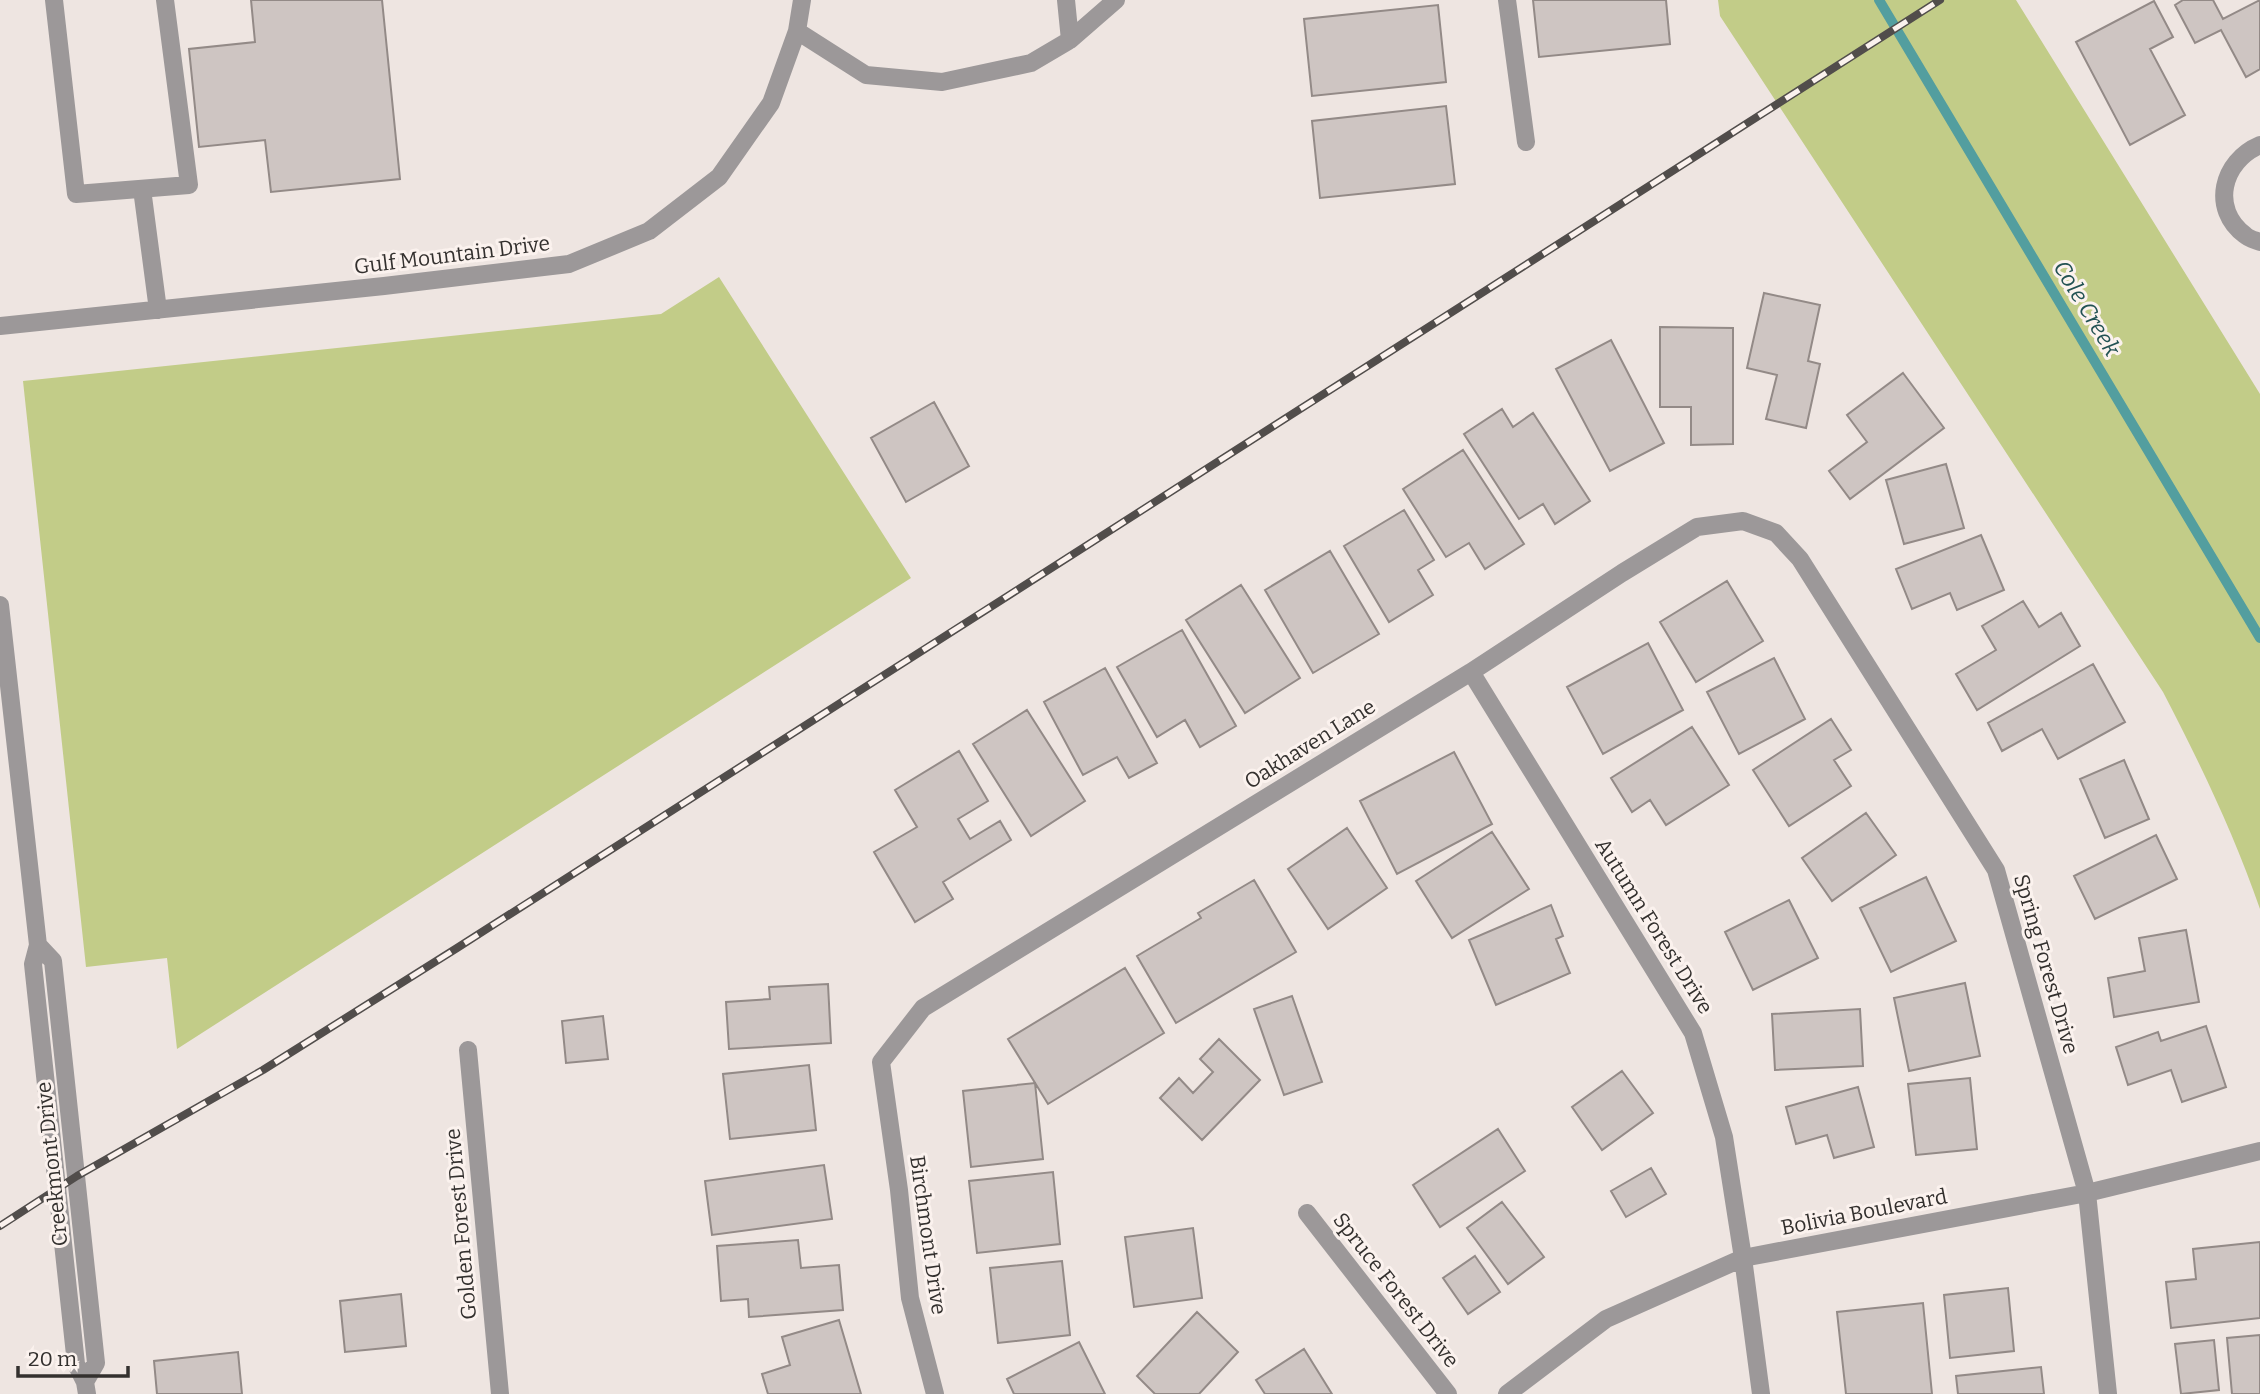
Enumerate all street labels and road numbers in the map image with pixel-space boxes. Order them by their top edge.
street label: Gulf Mountain Drive [353,230,551,280]
street label: Oakhaven Lane [1240,693,1380,795]
street label: Autumn Forest Drive [1589,833,1719,1019]
street label: Spring Forest Drive [2008,871,2084,1057]
street label: Creekmont Drive [30,1080,74,1248]
street label: Golden Forest Drive [440,1127,482,1321]
street label: Birchmont Drive [904,1154,952,1316]
street label: Bolivia Boulevard [1779,1183,1949,1241]
street label: Spruce Forest Drive [1327,1207,1465,1373]

